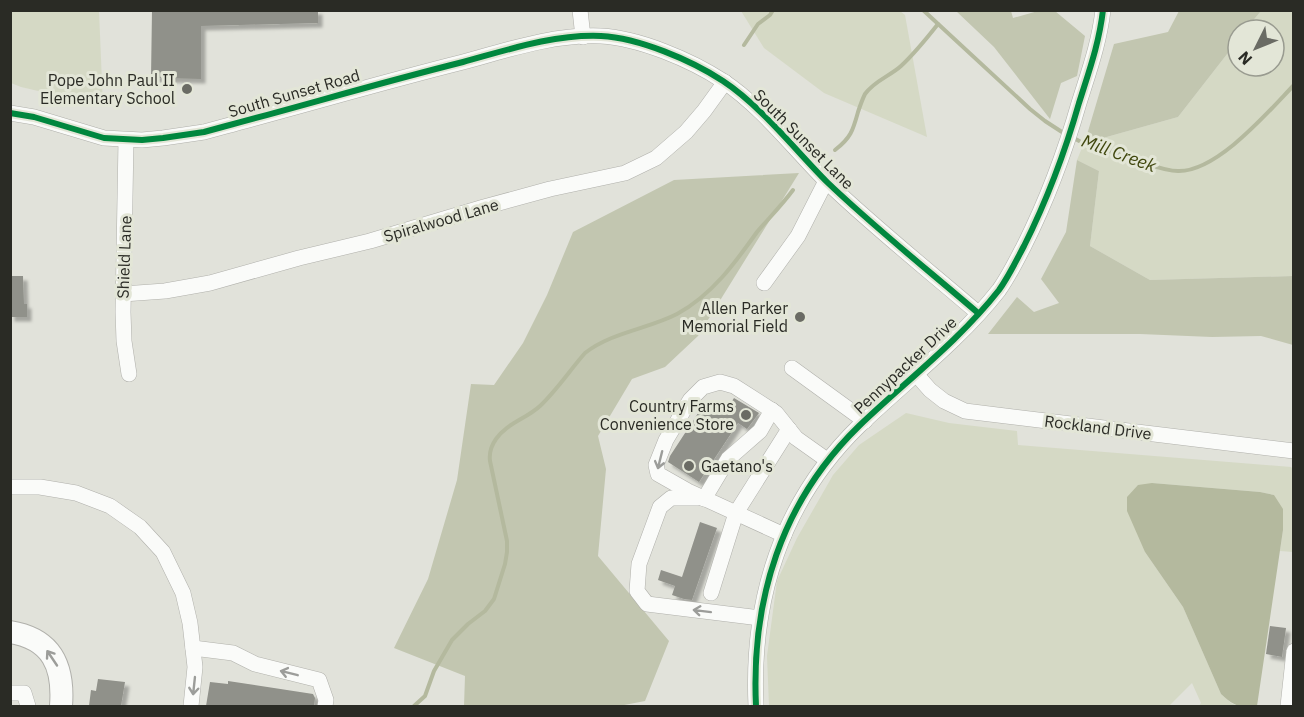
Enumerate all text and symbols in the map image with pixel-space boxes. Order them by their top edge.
north arrow [1226,18,1286,78]
text: N [1234,47,1256,69]
street label: South Sunset Road [226,65,362,121]
place label: Pope John Paul II Elementary School [40,70,175,108]
marker: Pope John Paul II Elementary School [180,82,194,96]
street label: South Sunset Lane [750,85,858,193]
water label: Mill Creek [1079,129,1160,177]
street label: Spiralwood Lane [381,194,501,246]
street label: Shield Lane [113,215,135,299]
place label: Allen Parker Memorial Field [681,298,788,336]
marker: Allen Parker Memorial Field [793,310,807,324]
street label: Pennypacker Drive [849,312,961,418]
place label: Country Farms Convenience Store [600,396,734,434]
marker: Country Farms Convenience Store [739,408,753,422]
street label: Rockland Drive [1043,411,1153,444]
one-way arrow [653,450,665,469]
place label: Gaetano's [701,456,773,476]
marker: Gaetano's [682,459,696,473]
one-way arrow [692,606,712,617]
one-way arrow [46,650,58,666]
one-way arrow [280,666,299,678]
one-way arrow [188,675,199,695]

